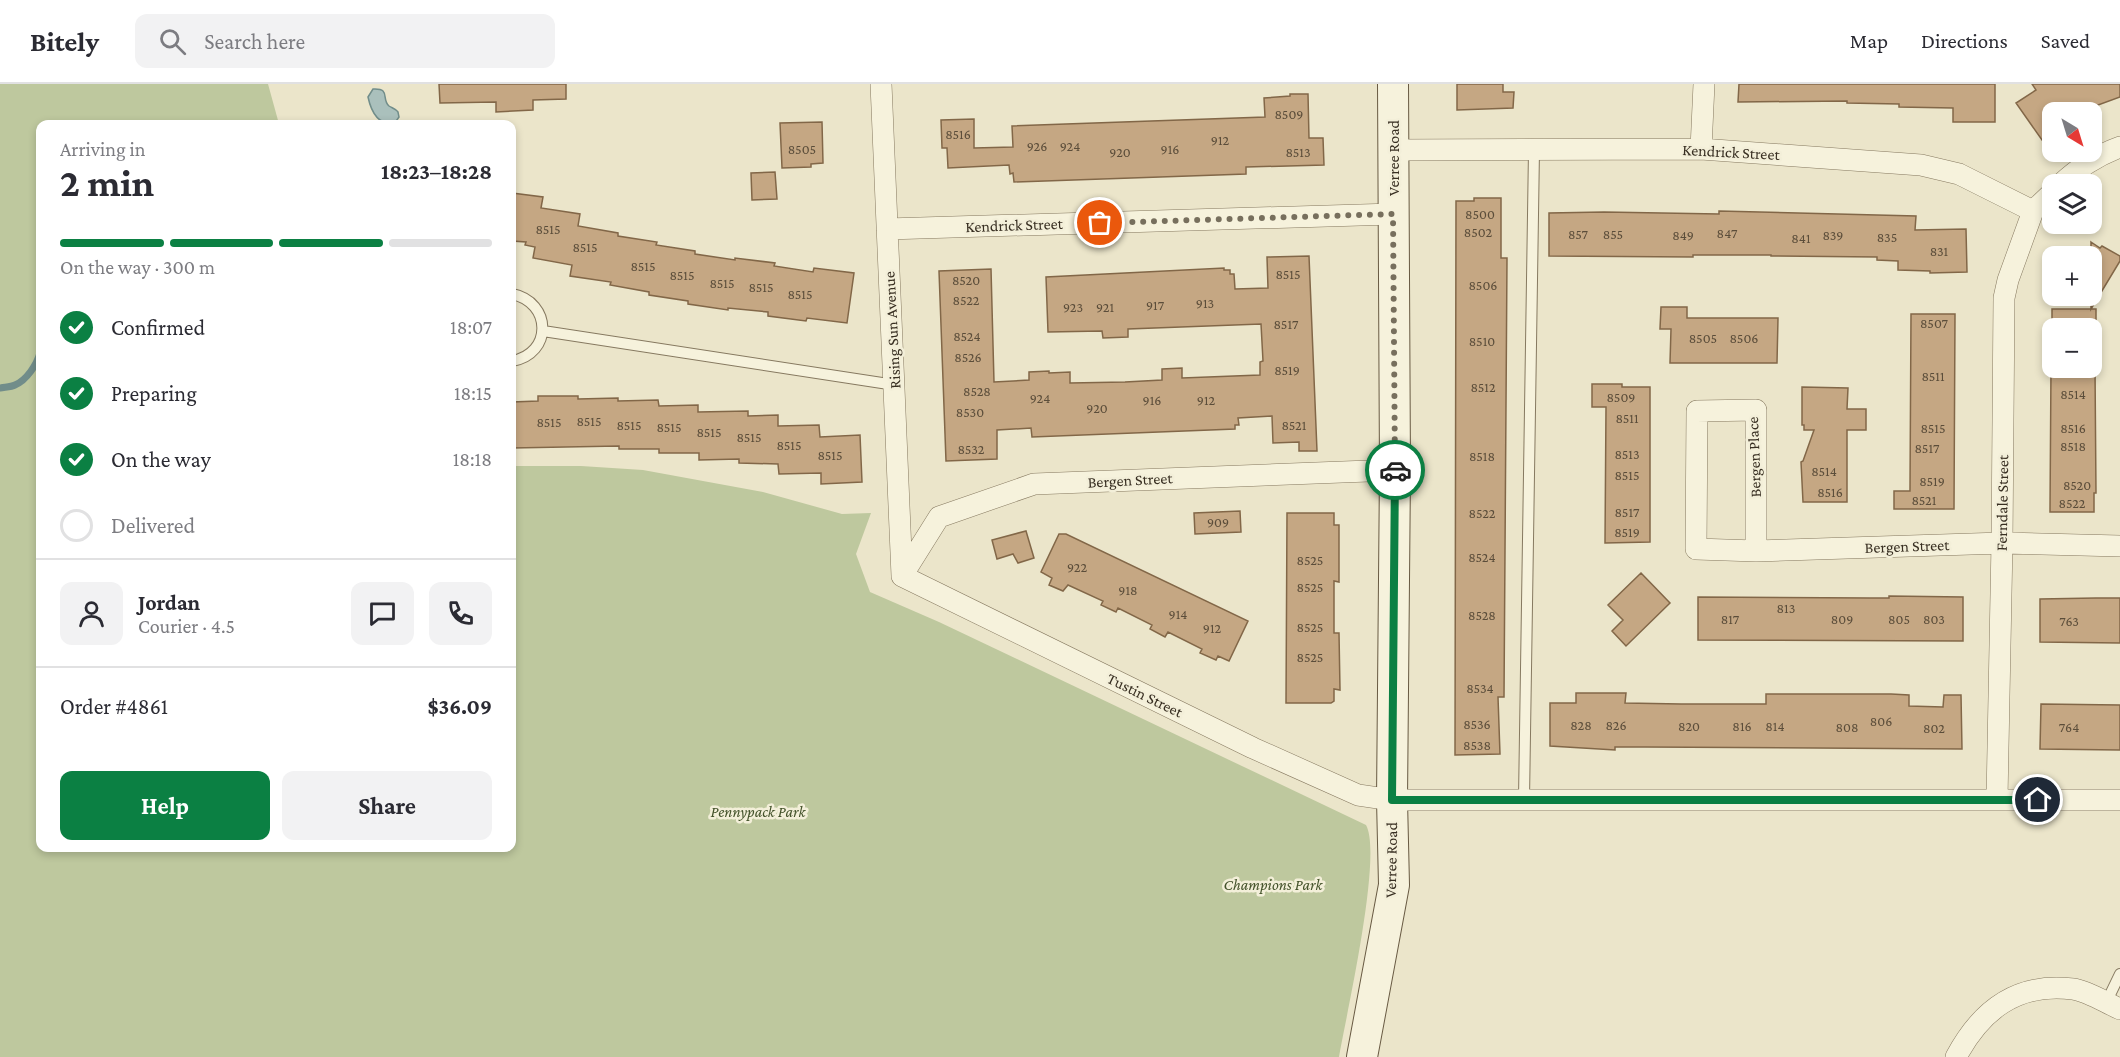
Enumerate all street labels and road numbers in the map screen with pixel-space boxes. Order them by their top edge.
street label: Verree Road [1385,119,1402,196]
street label: Kendrick Street [1682,141,1781,163]
street label: Kendrick Street [965,215,1064,235]
street label: Rising Sun Avenue [880,271,905,389]
street label: Bergen Place [1744,416,1765,498]
street label: Ferndale Street [1993,454,2011,551]
street label: Bergen Street [1087,469,1174,492]
street label: Bergen Street [1864,536,1950,557]
street label: Tustin Street [1104,669,1186,721]
street label: Verree Road [1382,821,1400,898]

